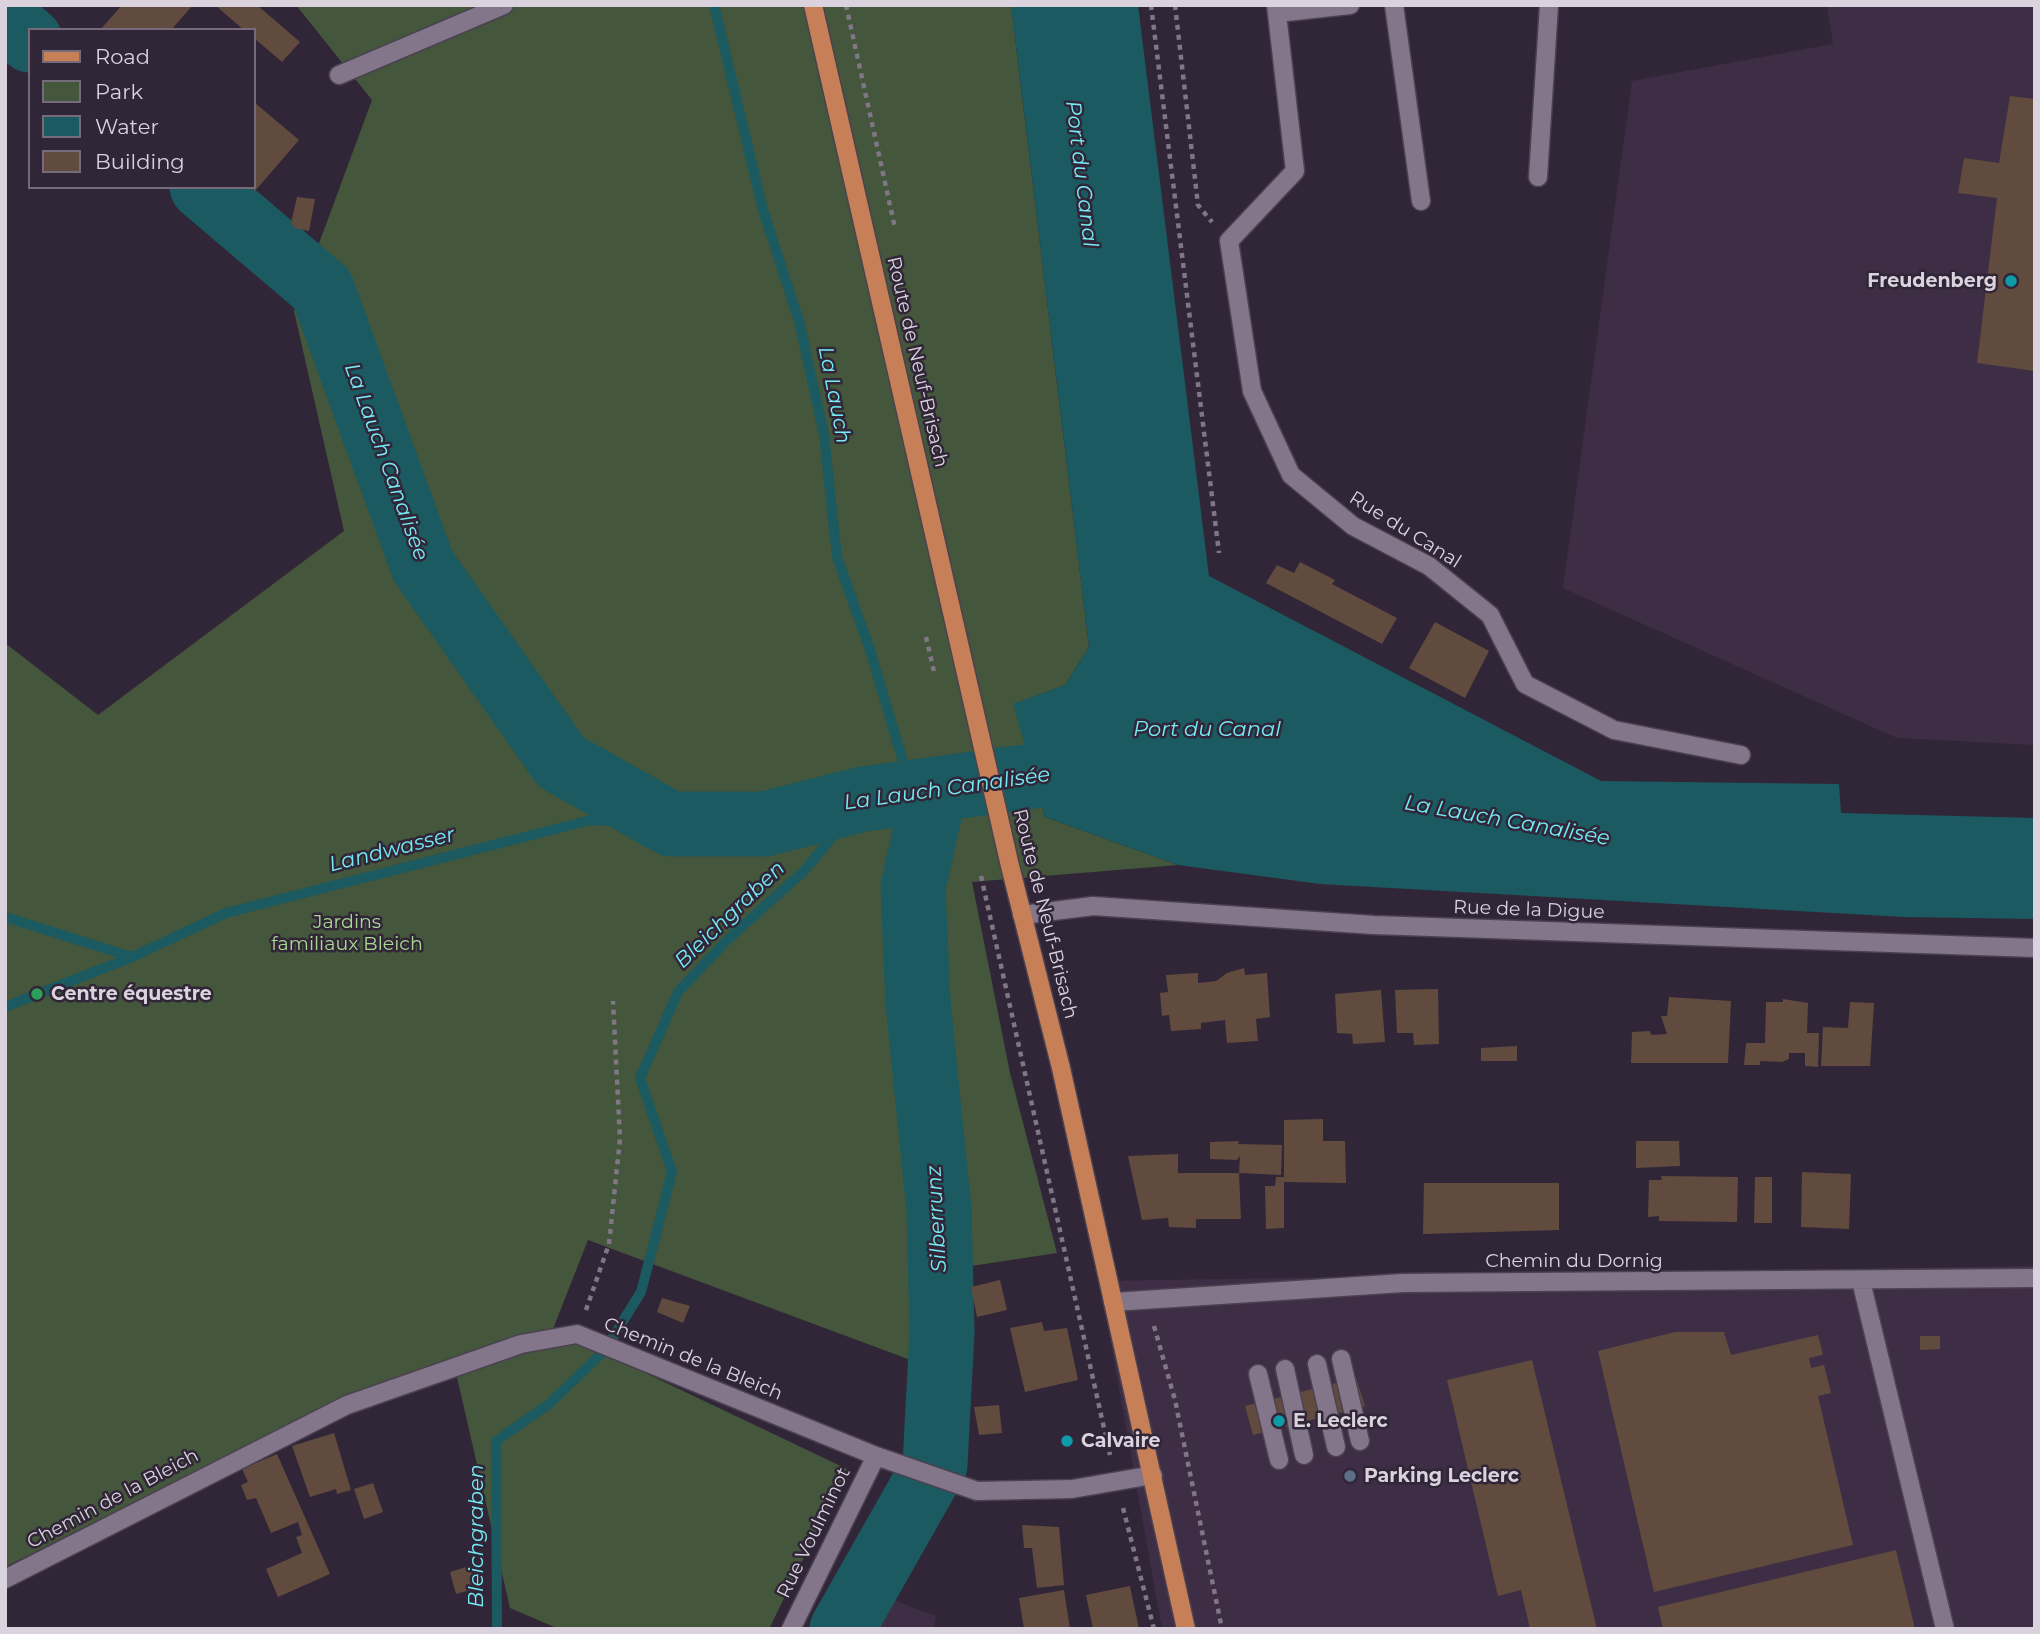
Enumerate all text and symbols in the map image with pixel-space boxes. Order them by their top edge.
legend [28,28,256,189]
text: Road [95,44,150,69]
text: Park [95,79,143,104]
water label: Port du Canal [1060,99,1102,249]
text: Water [95,114,159,139]
text: Building [95,149,185,174]
street label: Route de Neuf-Brisach [882,254,952,470]
place label: Freudenberg [1867,270,1997,292]
marker: Freudenberg [2003,273,2019,289]
water label: La Lauch [812,344,856,446]
water label: La Lauch Canalisée [339,360,433,564]
street label: Rue du Canal [1345,487,1465,573]
water label: Port du Canal [1133,717,1281,743]
water label: La Lauch Canalisée [842,762,1052,816]
water label: La Lauch Canalisée [1402,791,1612,851]
street label: Route de Neuf-Brisach [1008,807,1082,1021]
water label: Landwasser [326,822,458,878]
water label: Bleichgraben [670,856,790,974]
street label: Rue de la Digue [1453,896,1605,924]
park label: Jardins familiaux Bleich [271,911,423,955]
place label: Centre équestre [51,983,212,1005]
marker: Centre équestre [29,986,45,1002]
water label: Silberrunz [922,1165,952,1273]
street label: Chemin du Dornig [1485,1250,1663,1272]
street label: Chemin de la Bleich [600,1313,786,1405]
place label: E. Leclerc [1293,1410,1388,1432]
marker: E. Leclerc [1271,1413,1287,1429]
place label: Calvaire [1081,1430,1161,1452]
marker: Calvaire [1059,1433,1075,1449]
street label: Chemin de la Bleich [23,1444,203,1554]
water label: Bleichgraben [464,1464,490,1608]
street label: Rue Voulminot [772,1464,856,1602]
place label: Parking Leclerc [1364,1465,1519,1487]
marker: Parking Leclerc [1342,1468,1358,1484]

